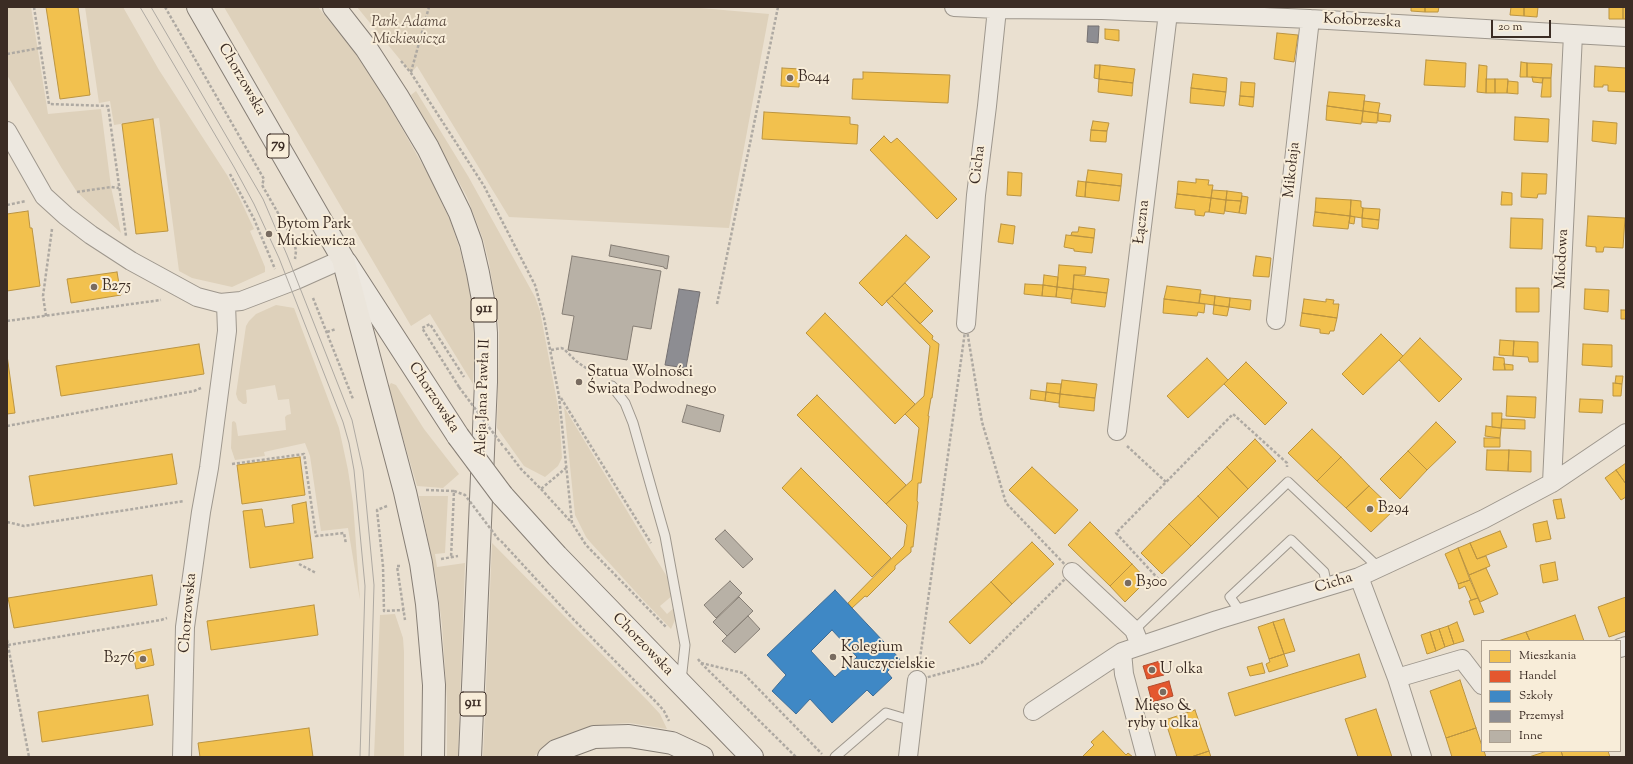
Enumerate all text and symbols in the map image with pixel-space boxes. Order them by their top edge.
street label: Kołobrzeska [1323,11,1401,33]
scale bar [1493,12,1553,38]
park label: Park Adama Mickiewicza [371,14,447,49]
text: 20 m [1498,18,1522,36]
street label: Chorzowska [213,41,269,119]
place label: B044 [798,69,830,87]
marker: B044 [785,73,795,83]
road number: 79 [267,134,289,158]
street label: Mikołaja [1281,141,1305,199]
street label: Cicha [968,145,990,185]
street label: Łączna [1131,199,1155,245]
place label: Bytom Park Mickiewicza [277,216,356,251]
street label: Miodowa [1552,228,1574,290]
marker: Bytom Park Mickiewicza [264,229,274,239]
place label: B275 [102,278,131,296]
marker: B275 [89,282,99,292]
road number: 911 [471,298,497,322]
street label: Aleja Jana Pawła II [473,339,495,457]
street label: Chorzowska [404,359,462,437]
place label: Statua Wolności Świata Podwodnego [587,364,716,399]
marker: Statua Wolności Świata Podwodnego [574,377,584,387]
place label: B294 [1378,500,1409,518]
marker: B294 [1365,504,1375,514]
street label: Cicha [1313,570,1355,598]
street label: Chorzowska [177,572,201,654]
place label: B300 [1136,574,1167,592]
marker: B300 [1123,578,1133,588]
street label: Chorzowska [608,610,676,680]
place label: Kolegium Nauczycielskie [841,639,935,674]
legend [1481,640,1621,752]
text: Mieszkania [1519,647,1576,665]
place label: B276 [104,650,135,668]
marker: Kolegium Nauczycielskie [828,652,838,662]
marker: B276 [138,654,148,664]
place label: U olka [1160,661,1203,679]
marker: U olka [1147,665,1157,675]
text: Handel [1519,667,1557,685]
marker: Mięso & ryby u olka [1158,687,1168,697]
text: Szkoły [1519,687,1553,705]
road number: 911 [460,692,486,716]
place label: Mięso & ryby u olka [1128,698,1198,733]
text: Przemysł [1519,707,1564,725]
text: Inne [1519,727,1543,745]

